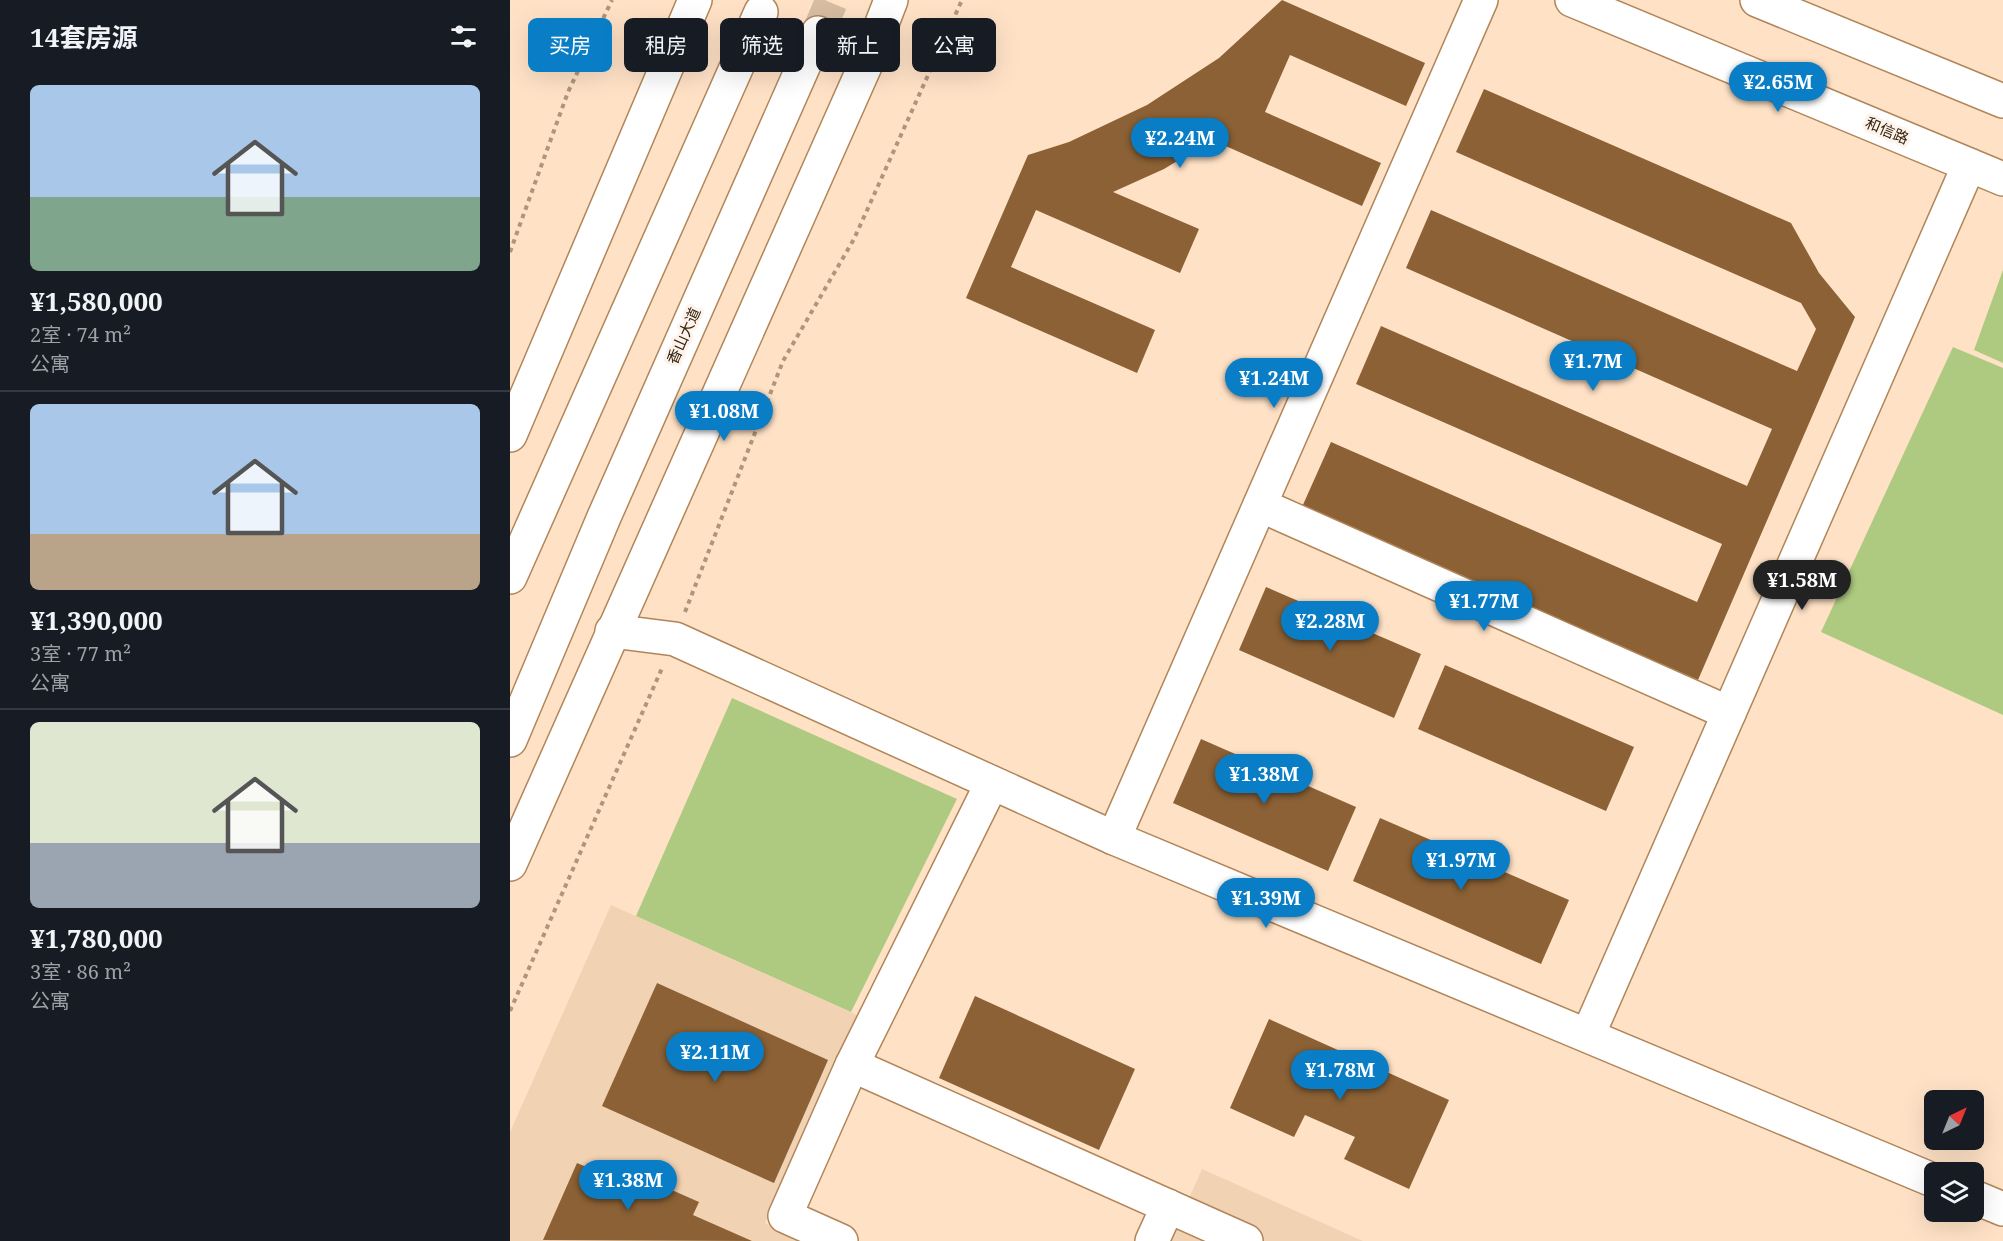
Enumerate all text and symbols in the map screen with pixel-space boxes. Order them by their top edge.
chip: 买房 [528,18,612,72]
chip: 租房 [624,18,708,72]
chip: 筛选 [720,18,804,72]
chip: 新上 [816,18,900,72]
chip: 公寓 [912,18,996,72]
text: 14套房源 [30,19,137,55]
icon: filters [447,20,480,53]
pin: ¥2.65M [1729,62,1827,113]
text: ¥2.65M [1743,68,1813,95]
street label: 和信路 [1863,112,1912,148]
pin: ¥2.24M [1131,118,1229,169]
icon: home [201,124,309,232]
text: ¥2.24M [1145,124,1215,151]
text: ¥1,580,000 [30,283,163,319]
street label: 香山大道 [662,304,704,367]
text: 2室 · 74 m² [30,321,131,348]
pin: ¥1.7M [1551,341,1635,392]
text: ¥1.7M [1564,347,1622,374]
text: 公寓 [30,350,70,377]
pin: ¥1.24M [1225,358,1323,409]
text: ¥1.24M [1239,364,1309,391]
pin: ¥1.08M [675,391,773,442]
text: ¥1.08M [689,397,759,424]
icon: home [201,443,309,551]
pin: ¥1.58M [1753,560,1851,611]
text: ¥1.58M [1767,566,1837,593]
pin: ¥1.77M [1435,581,1533,632]
text: ¥1.77M [1449,587,1519,614]
pin: ¥2.28M [1281,601,1379,652]
text: ¥1,390,000 [30,602,163,638]
text: ¥2.28M [1295,607,1365,634]
text: 3室 · 77 m² [30,640,131,667]
text: 公寓 [30,669,70,696]
pin: ¥1.38M [1215,754,1313,805]
text: ¥1.38M [1229,760,1299,787]
icon: home [201,761,309,869]
pin: ¥1.97M [1412,840,1510,891]
text: ¥1.97M [1426,846,1496,873]
pin: ¥1.39M [1217,878,1315,929]
text: ¥1.39M [1231,884,1301,911]
text: ¥1,780,000 [30,920,163,956]
text: 3室 · 86 m² [30,958,131,985]
text: 公寓 [30,987,70,1014]
pin: ¥2.11M [666,1032,764,1083]
text: ¥2.11M [680,1038,750,1065]
pin: ¥1.78M [1291,1050,1389,1101]
text: ¥1.78M [1305,1056,1375,1083]
north arrow [1924,1090,1984,1150]
map controls [1924,1090,1984,1222]
pin: ¥1.38M [579,1160,677,1211]
button: layers [1924,1162,1984,1222]
text: ¥1.38M [593,1166,663,1193]

